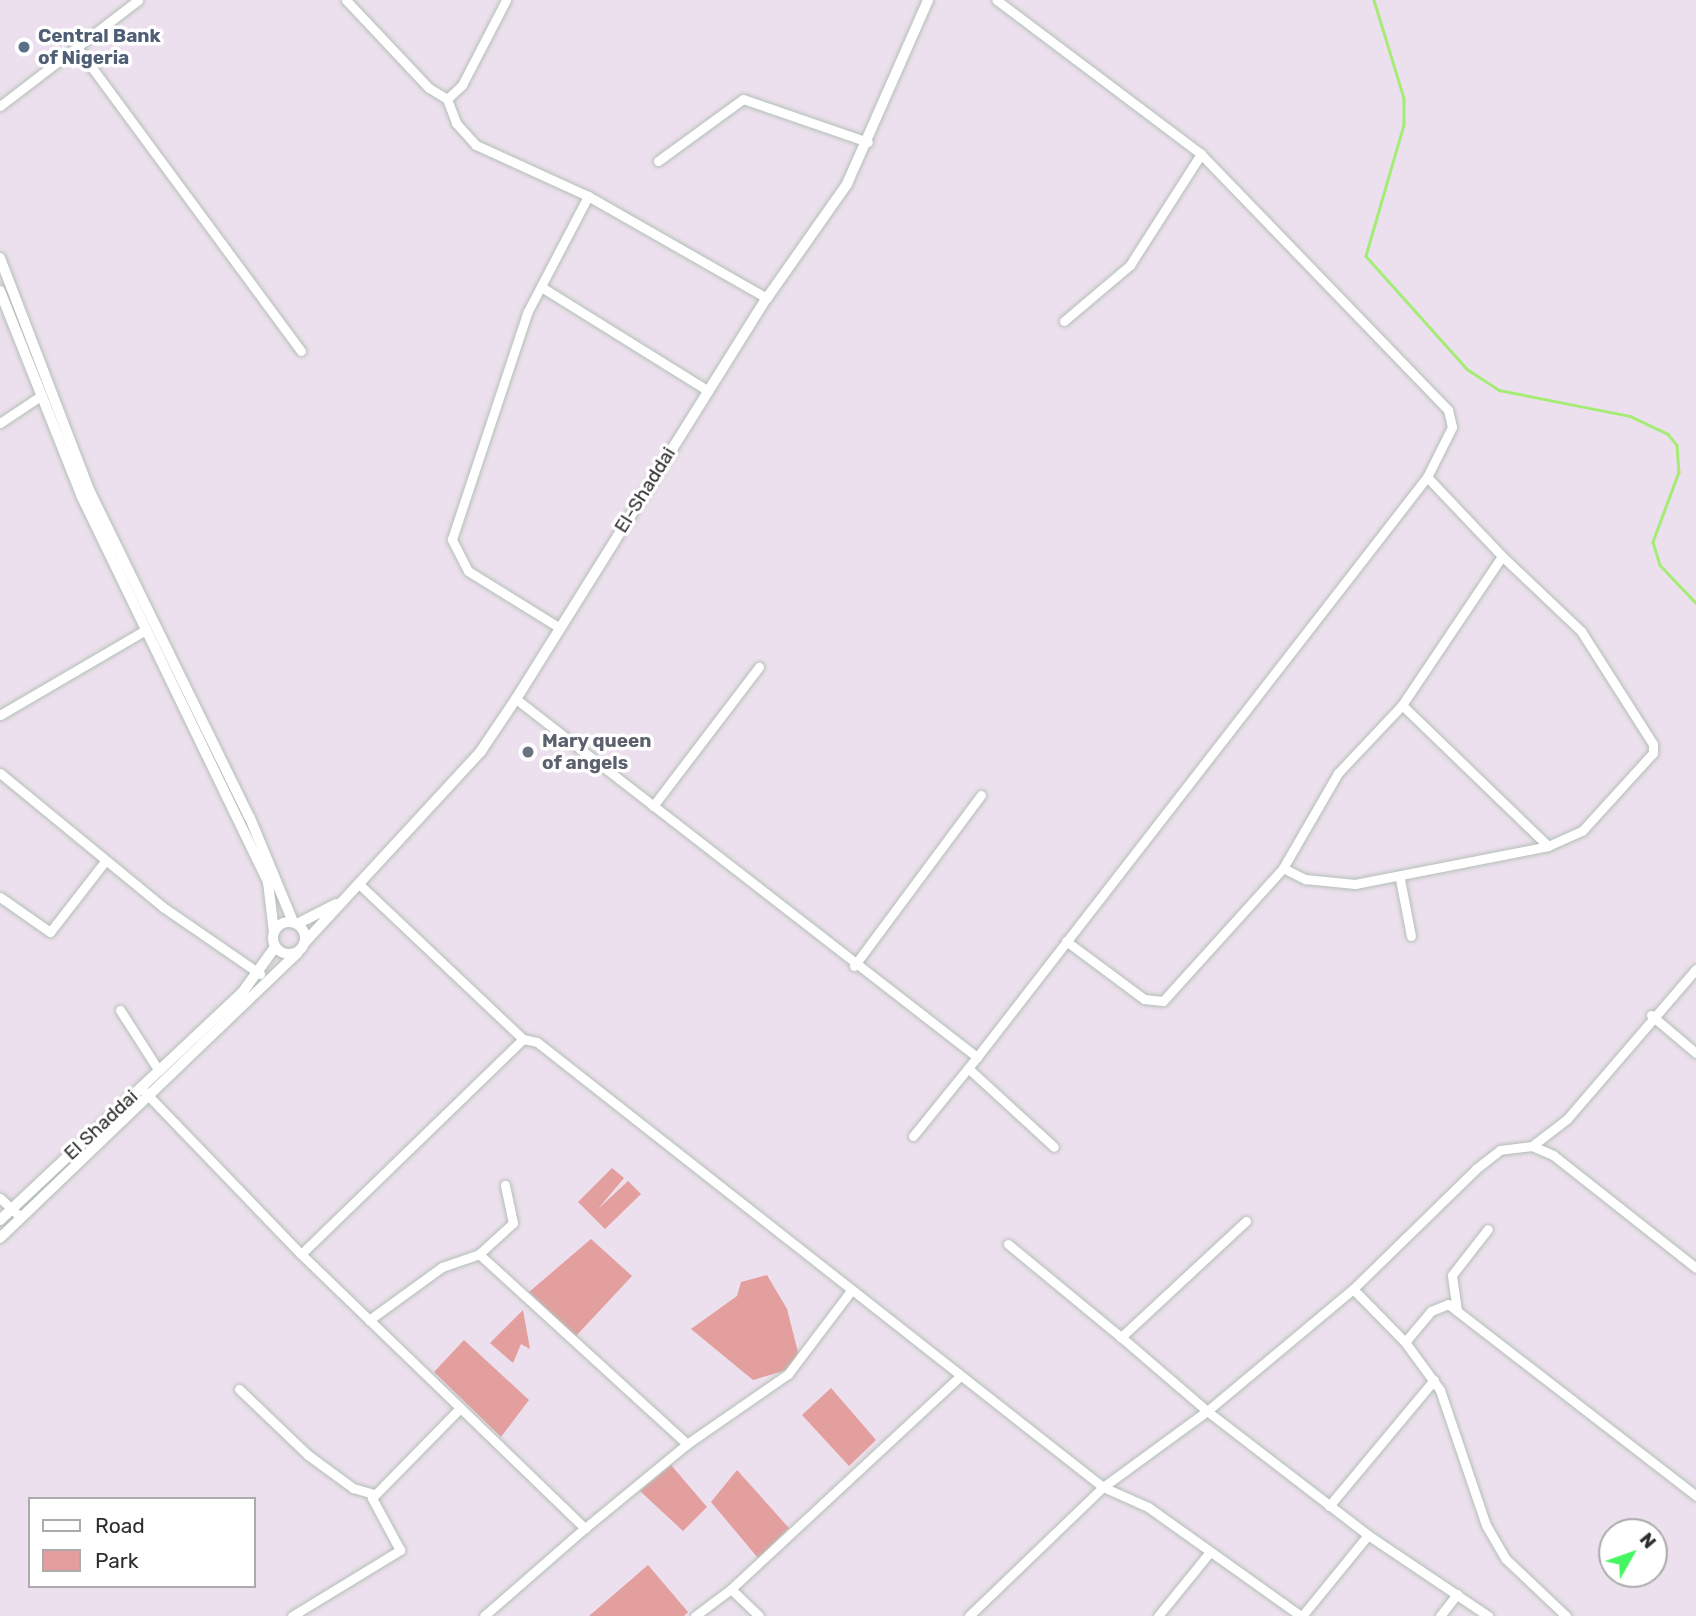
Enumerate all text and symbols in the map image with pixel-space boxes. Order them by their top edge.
place label: Central Bank of Nigeria [38,25,161,69]
marker: Central Bank of Nigeria [16,39,32,55]
street label: El-Shaddai [610,443,680,537]
place label: Mary queen of angels [542,730,652,774]
marker: Mary queen of angels [520,744,536,760]
street label: El Shaddai [59,1085,143,1165]
legend [28,1497,256,1588]
text: Road [95,1513,145,1538]
north arrow [1598,1518,1668,1588]
text: N [1635,1528,1661,1553]
text: Park [95,1548,139,1573]

